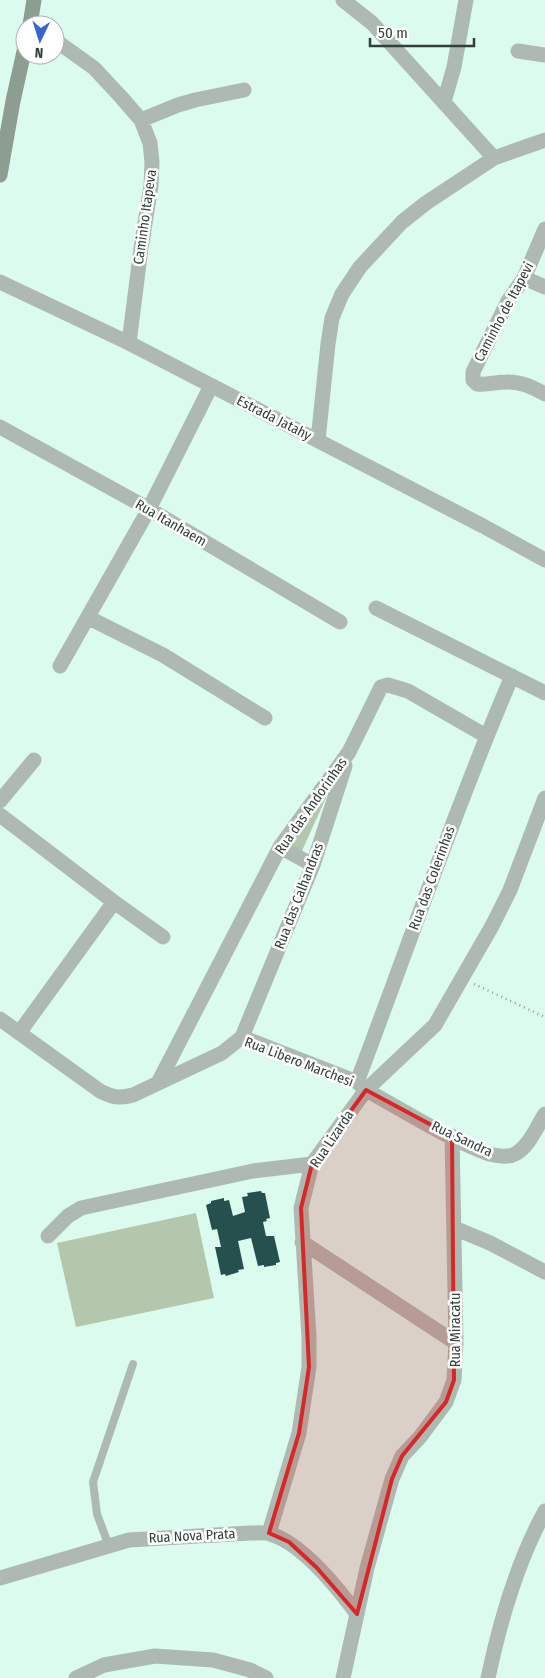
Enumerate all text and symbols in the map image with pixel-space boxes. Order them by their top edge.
north arrow [15,15,65,65]
scale bar [370,15,474,47]
text: 50 m [378,24,408,42]
text: N [34,44,44,61]
street label: Caminho Itapeva [130,168,160,266]
street label: Caminho de Itapevi [471,259,537,365]
street label: Estrada Jatahy [234,392,315,444]
street label: Rua Itanhaem [132,496,210,550]
street label: Rua das Andorinhas [271,754,351,858]
street label: Rua das Colerinhas [405,824,459,932]
street label: Rua das Calhandras [271,841,327,951]
street label: Rua Libero Marchesi [242,1033,356,1091]
street label: Rua Lizarda [307,1107,358,1171]
street label: Rua Sandra [429,1118,495,1161]
street label: Rua Miracatu [447,1293,464,1367]
street label: Rua Nova Prata [148,1525,236,1547]

